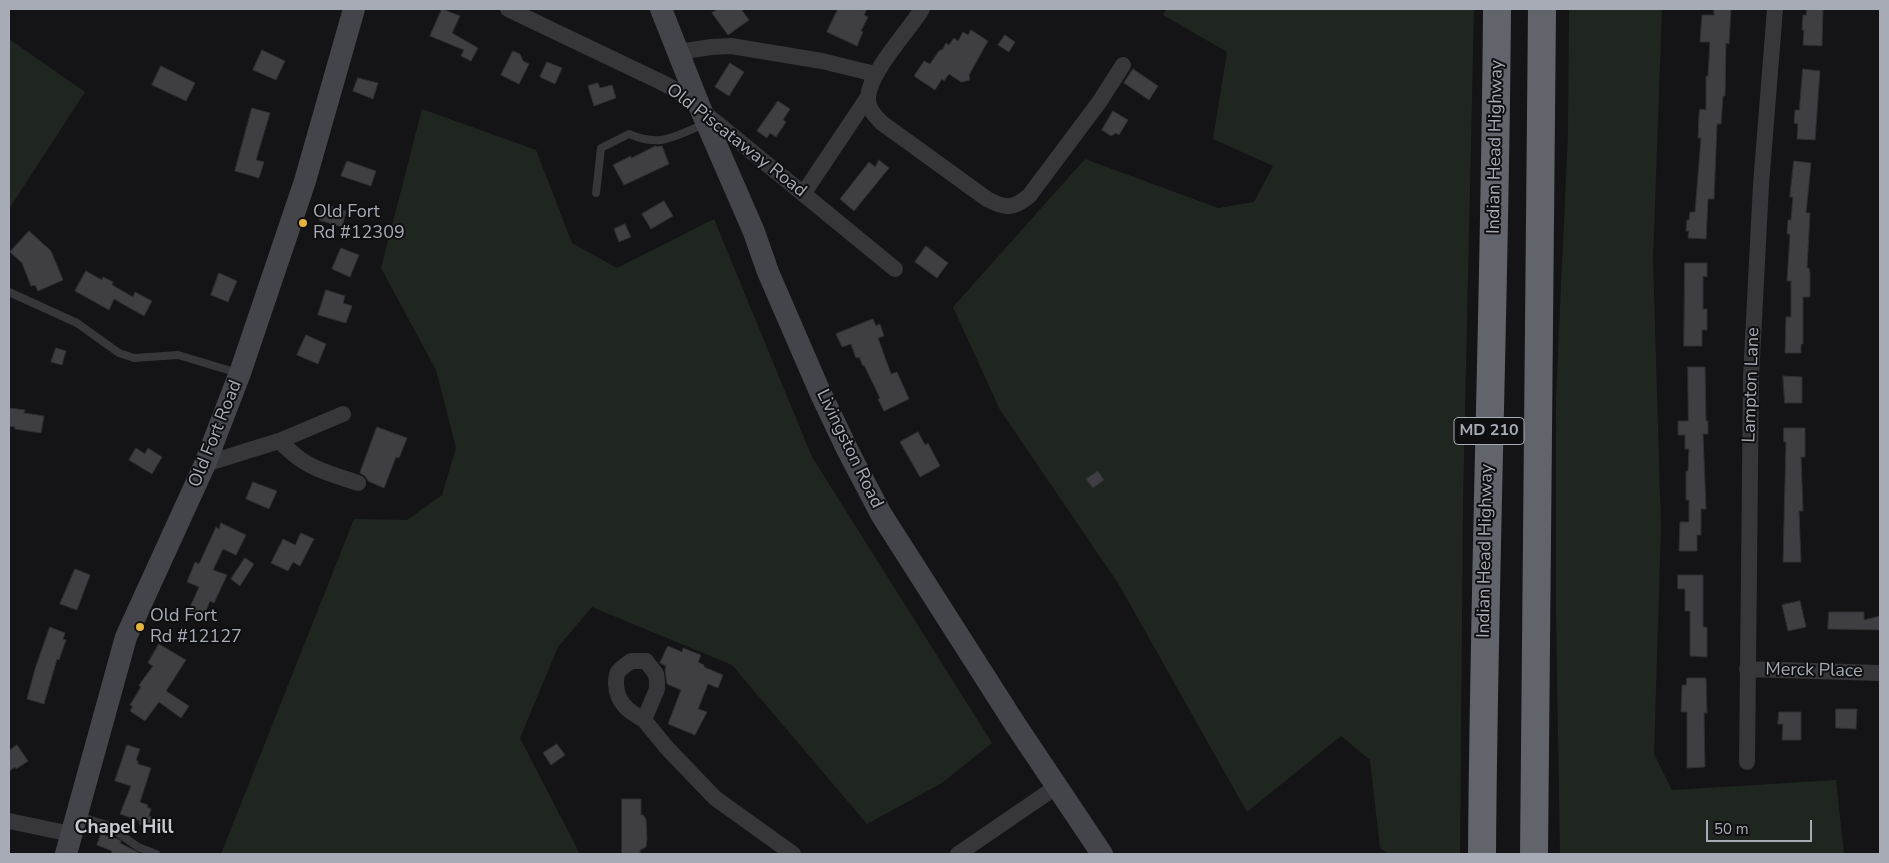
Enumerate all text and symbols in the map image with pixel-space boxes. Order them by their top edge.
street label: Indian Head Highway [1484,60,1508,234]
street label: Old Piscataway Road [662,80,810,202]
place label: Old Fort Rd #12309 [313,202,405,244]
marker: Old Fort Rd #12309 [297,217,309,229]
street label: Lampton Lane [1739,327,1765,443]
street label: Old Fort Road [185,377,247,491]
street label: Livingston Road [811,386,887,512]
road number: MD 210 [1454,418,1524,444]
street label: Indian Head Highway [1474,464,1498,638]
place label: Old Fort Rd #12127 [150,606,242,649]
marker: Old Fort Rd #12127 [134,621,146,633]
street label: Merck Place [1765,659,1863,683]
scale bar [1709,810,1815,842]
district label: Chapel Hill [75,817,173,839]
text: 50 m [1714,819,1749,839]

